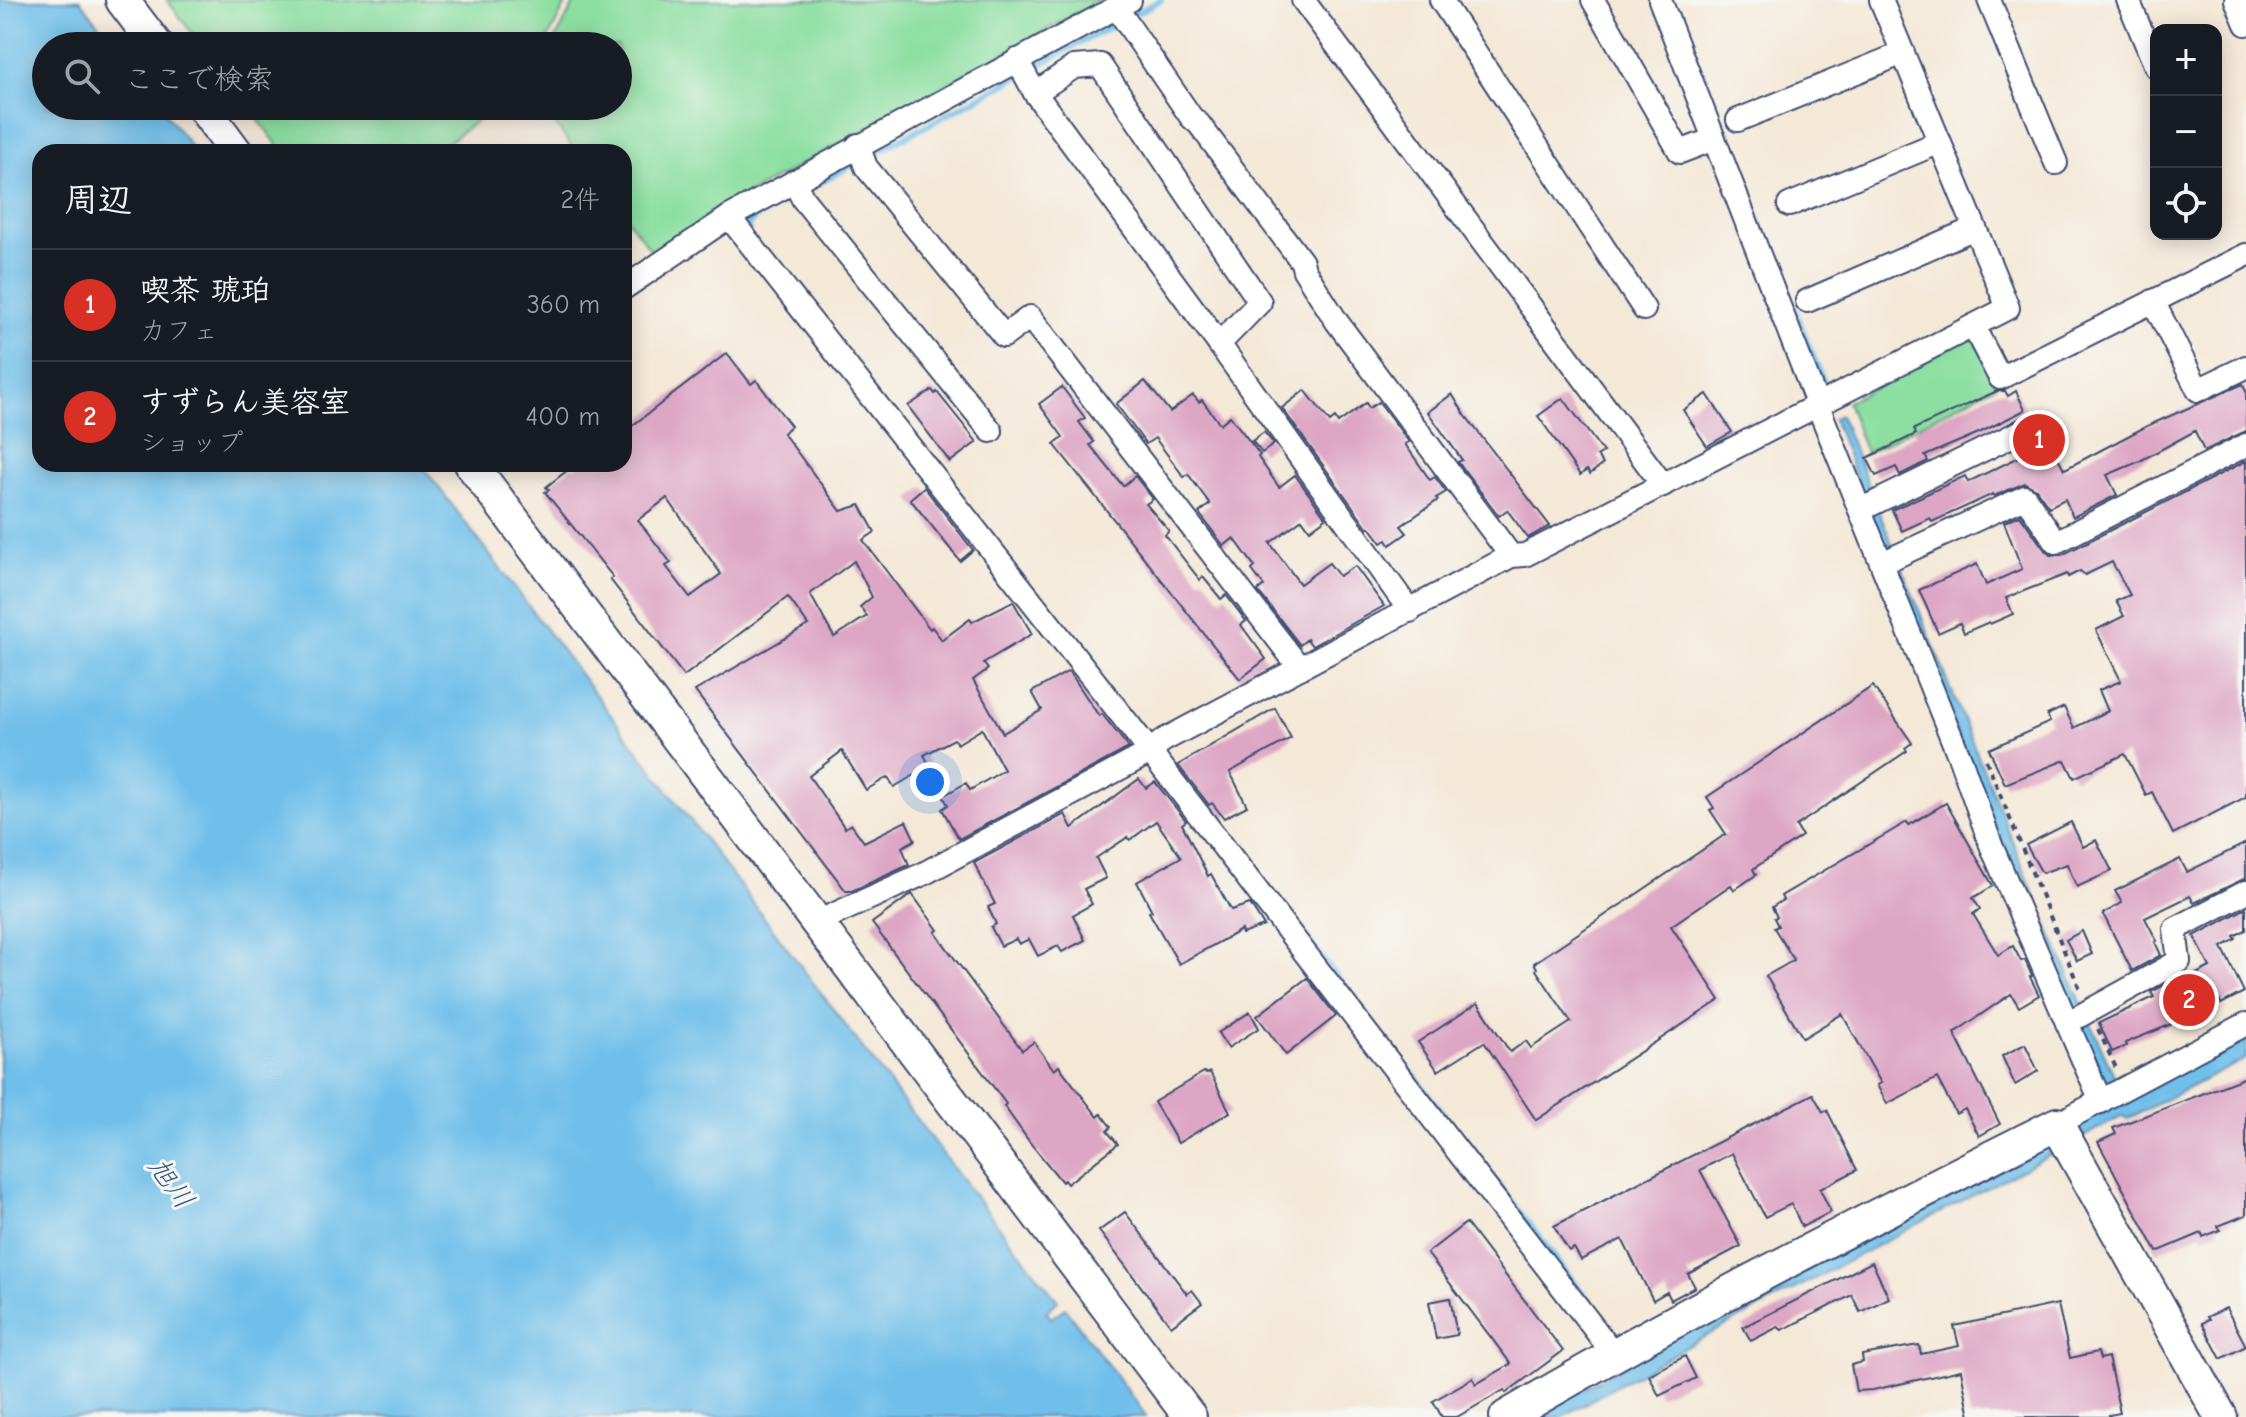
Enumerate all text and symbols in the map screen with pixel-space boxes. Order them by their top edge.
map controls [2150,24,2222,240]
button: + [2150,24,2222,96]
search box [32,32,632,120]
icon: search [60,54,104,98]
text: ここで検索 [124,62,274,97]
button: − [2150,96,2222,168]
button: locate [2150,168,2222,240]
text: 周辺 [64,180,132,220]
text: 2件 [560,185,600,215]
text: 喫茶 琥珀 [140,273,271,308]
text: 1 [85,290,95,320]
text: 360 m [527,290,600,320]
text: カフェ [140,316,218,346]
text: すずらん美容室 [140,385,350,420]
text: 2 [84,402,96,432]
text: 400 m [526,402,600,432]
pin: 1 [2013,410,2065,470]
text: ショップ [140,428,243,458]
your location [910,762,950,802]
pin: 2 [2163,970,2215,1030]
water label: 旭川 [142,1151,200,1215]

